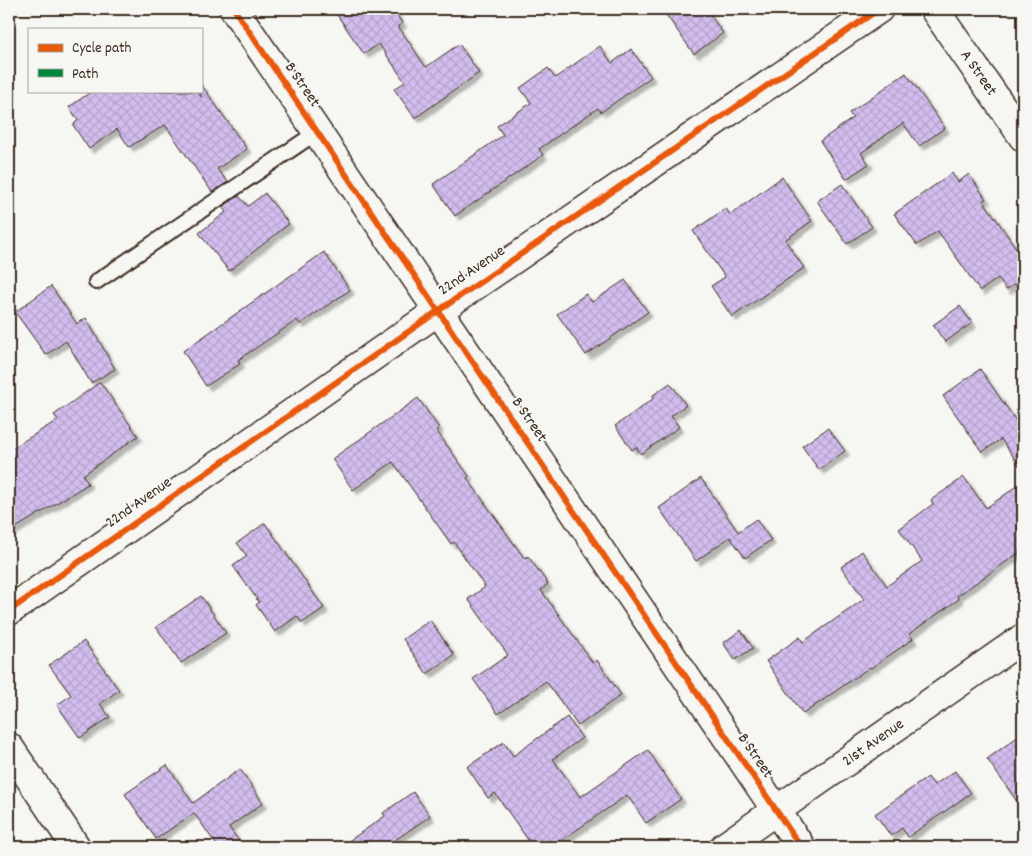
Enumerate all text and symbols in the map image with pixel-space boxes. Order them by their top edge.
legend [28,28,202,92]
text: Cycle path [72,38,132,60]
street label: A Street [954,45,1003,101]
street label: B Street [278,58,326,112]
text: Path [72,64,98,86]
street label: 22nd Avenue [434,240,510,302]
street label: B Street [505,393,553,447]
street label: 22nd Avenue [101,472,177,534]
street label: 21st Avenue [838,713,909,772]
street label: B Street [731,729,779,783]

